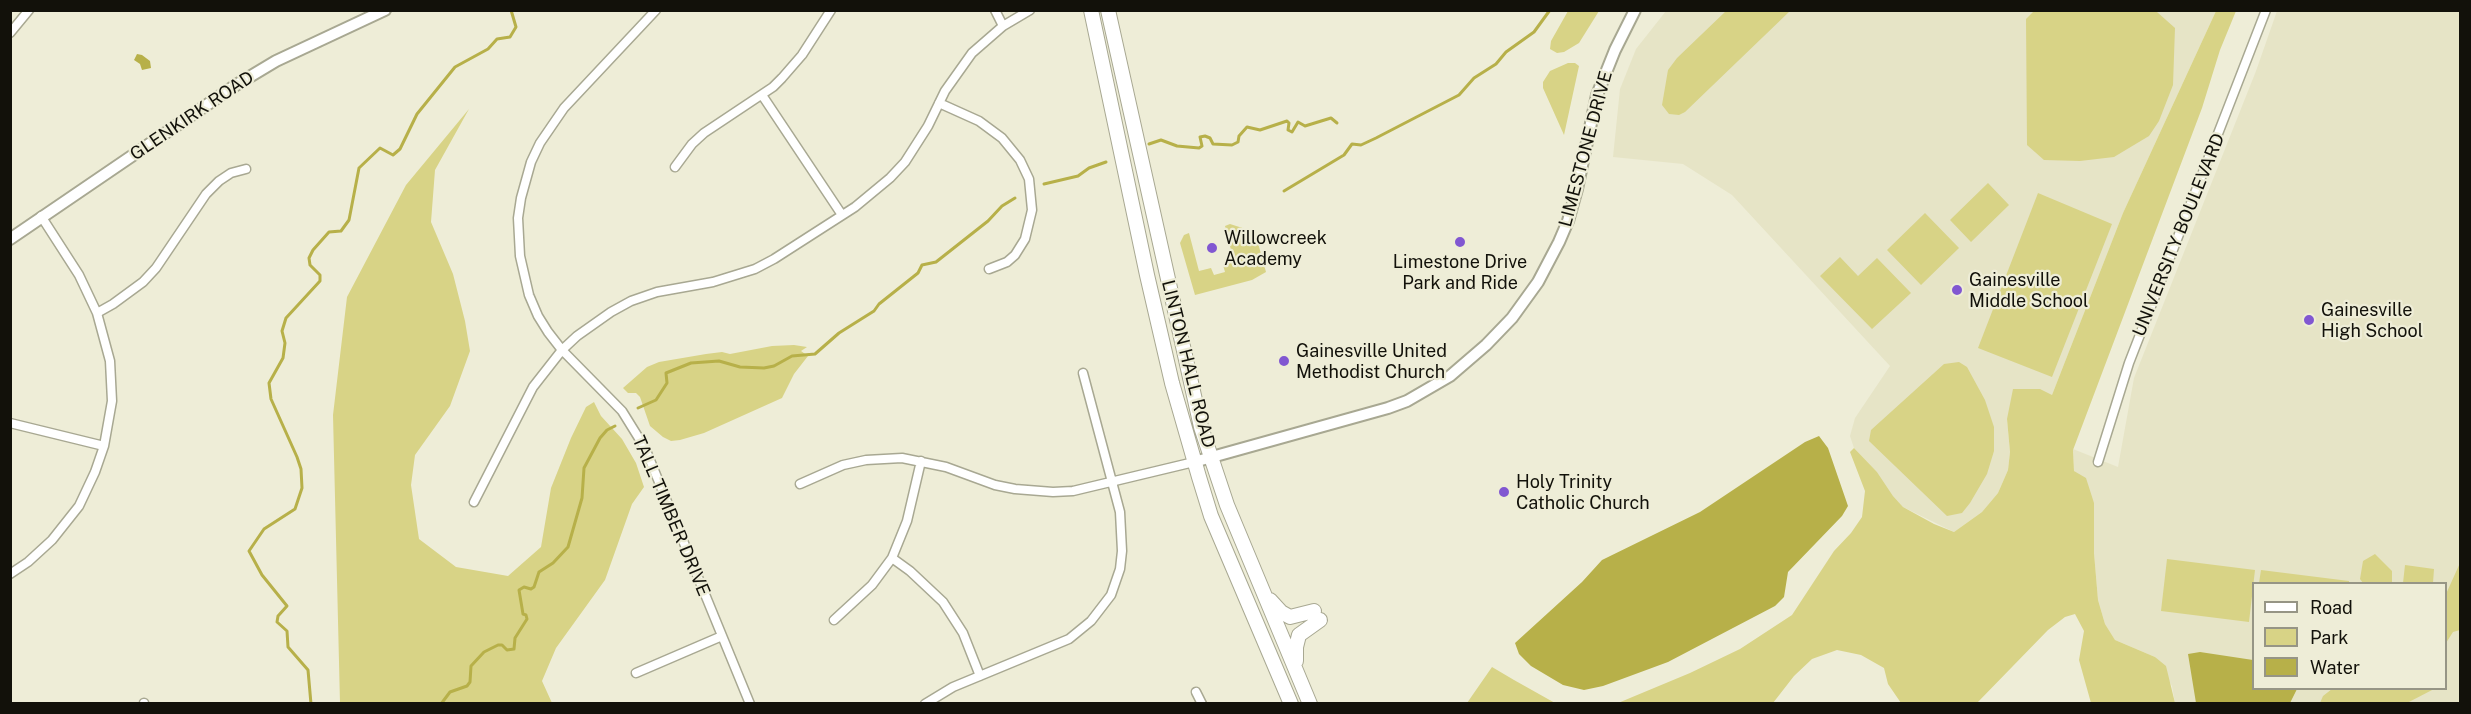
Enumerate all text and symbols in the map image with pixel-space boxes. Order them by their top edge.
street label: GLENKIRK ROAD [126,67,258,165]
street label: LIMESTONE DRIVE [1555,69,1617,229]
street label: UNIVERSITY BOULEVARD [2128,130,2230,340]
place label: Willowcreek Academy [1224,227,1327,270]
marker: Limestone Drive Park and Ride [1453,235,1467,249]
marker: Willowcreek Academy [1205,241,1219,255]
place label: Limestone Drive Park and Ride [1393,251,1527,294]
place label: Gainesville Middle School [1969,269,2088,312]
street label: LINTON HALL ROAD [1157,278,1219,450]
marker: Gainesville Middle School [1950,283,1964,297]
place label: Gainesville High School [2321,299,2423,342]
marker: Gainesville High School [2302,313,2316,327]
place label: Gainesville United Methodist Church [1296,340,1447,382]
marker: Gainesville United Methodist Church [1277,354,1291,368]
street label: TALL TIMBER DRIVE [627,433,715,599]
place label: Holy Trinity Catholic Church [1516,471,1650,514]
marker: Holy Trinity Catholic Church [1497,485,1511,499]
legend [2252,582,2447,690]
text: Road [2310,597,2353,618]
text: Park [2310,627,2348,648]
text: Water [2310,657,2360,678]

